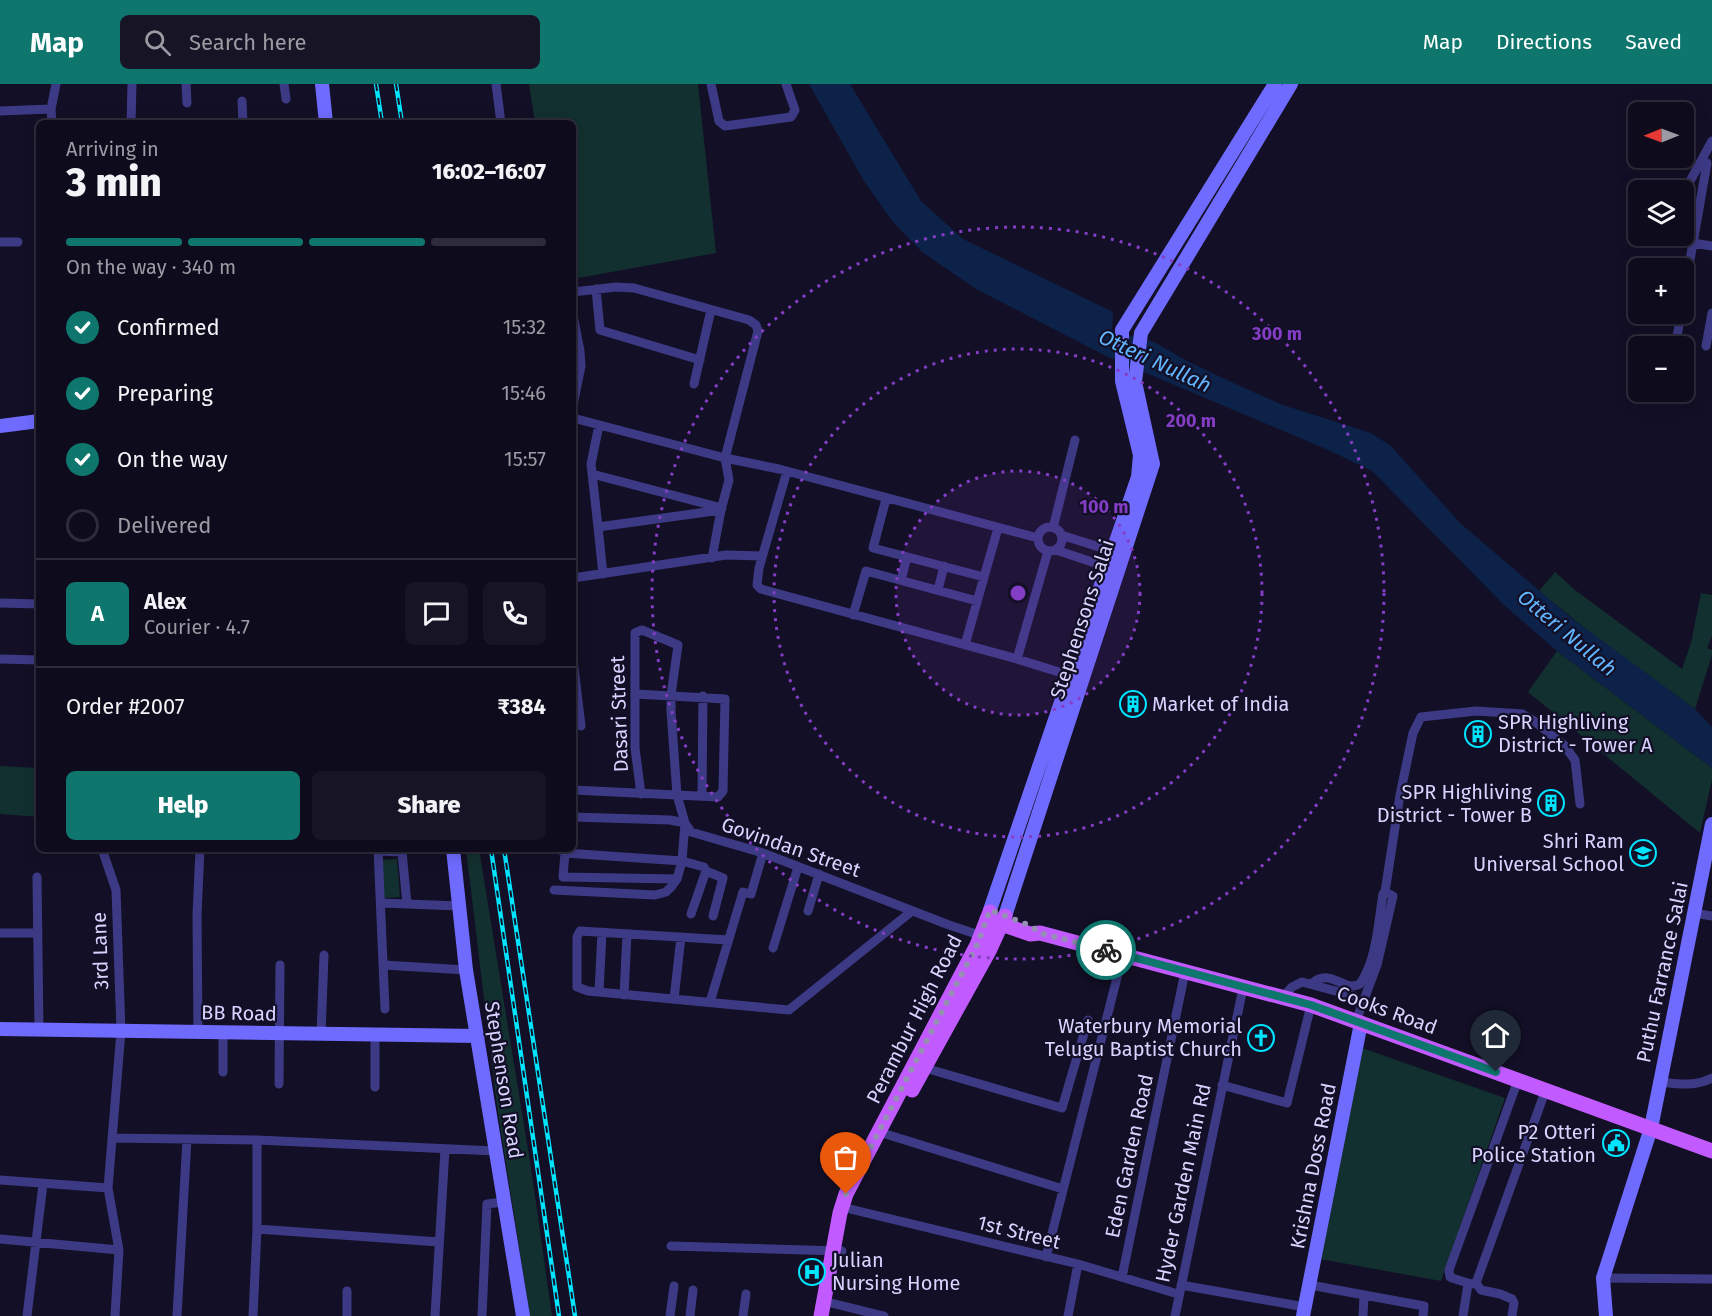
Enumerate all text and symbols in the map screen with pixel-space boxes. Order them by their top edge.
search box [120,15,540,69]
text: Map [30,26,84,59]
icon: search [141,26,174,59]
text: Search here [189,29,307,56]
text: Map [1423,29,1463,55]
text: Directions [1496,29,1592,55]
text: Saved [1625,29,1682,55]
north arrow [1628,102,1694,168]
map controls [1628,102,1694,402]
text: Arriving in [66,137,159,161]
text: 16:02–16:07 [432,158,546,185]
text: 3 min [66,160,162,206]
button: layers [1628,180,1694,246]
text: On the way · 340 m [66,255,236,279]
button: + [1628,258,1694,324]
icon: check [66,311,99,344]
text: Confirmed [117,314,220,341]
text: 15:32 [503,315,546,339]
text: 300 m [1251,323,1302,345]
water label: Otteri Nullah [1094,324,1216,398]
button: − [1628,336,1694,402]
icon: check [66,377,99,410]
text: Preparing [117,380,213,407]
text: 15:46 [501,381,546,405]
text: 200 m [1166,410,1216,432]
icon: check [66,443,99,476]
text: On the way [117,446,228,473]
text: 15:57 [504,447,546,471]
text: 100 m [1080,496,1128,518]
text: Delivered [117,512,212,539]
street label: Stephensons Salai [1045,536,1119,702]
button: chat [405,582,468,645]
button: phone [483,582,546,645]
centre of rings [1008,583,1028,603]
water label: Otteri Nullah [1512,584,1622,682]
text: Alex [144,588,187,615]
text: A [91,600,104,627]
text: Courier · 4.7 [144,615,250,639]
street label: Dasari Street [605,655,633,773]
building icon: Market of India [1118,689,1148,719]
place label: Market of India [1152,692,1289,716]
text: Order #2007 [66,693,185,720]
text: ₹384 [497,693,546,720]
place label: SPR Highliving District - Tower A [1498,710,1653,757]
building icon: SPR Highliving District - Tower A [1463,719,1493,749]
button: Help [66,771,300,840]
button: Share [312,771,546,840]
place label: SPR Highliving District - Tower B [1377,780,1533,827]
building icon: SPR Highliving District - Tower B [1536,788,1566,818]
street label: Govindan Street [718,812,864,882]
place label: Shri Ram Universal School [1473,829,1624,876]
school or university icon: Shri Ram Universal School [1628,838,1658,868]
street label: Puthu Farrance Salai [1631,879,1693,1065]
street label: 3rd Lane [87,912,113,990]
courier [1076,920,1136,980]
street label: Perambur High Road [861,931,967,1107]
icon: bike [1090,934,1123,967]
street label: Cooks Road [1334,981,1440,1039]
street label: BB Road [201,1000,277,1026]
street label: Stephenson Road [480,1000,528,1160]
pin [1470,1010,1521,1072]
place label: Waterbury Memorial Telugu Baptist Church [1045,1014,1242,1061]
icon: home [1479,1019,1512,1052]
church icon: Waterbury Memorial Telugu Baptist Church [1246,1023,1276,1053]
street label: Eden Garden Road [1100,1072,1158,1240]
street label: Hyder Garden Main Rd [1150,1081,1216,1285]
street label: Krishna Doss Road [1285,1081,1341,1251]
place label: P2 Otteri Police Station [1471,1120,1596,1167]
public building icon: P2 Otteri Police Station [1601,1128,1631,1158]
pin [820,1132,871,1194]
icon: bag [829,1141,862,1174]
street label: 1st Street [975,1210,1064,1254]
place label: Julian Nursing Home [832,1248,960,1295]
hospital icon: Julian Nursing Home [797,1257,827,1287]

